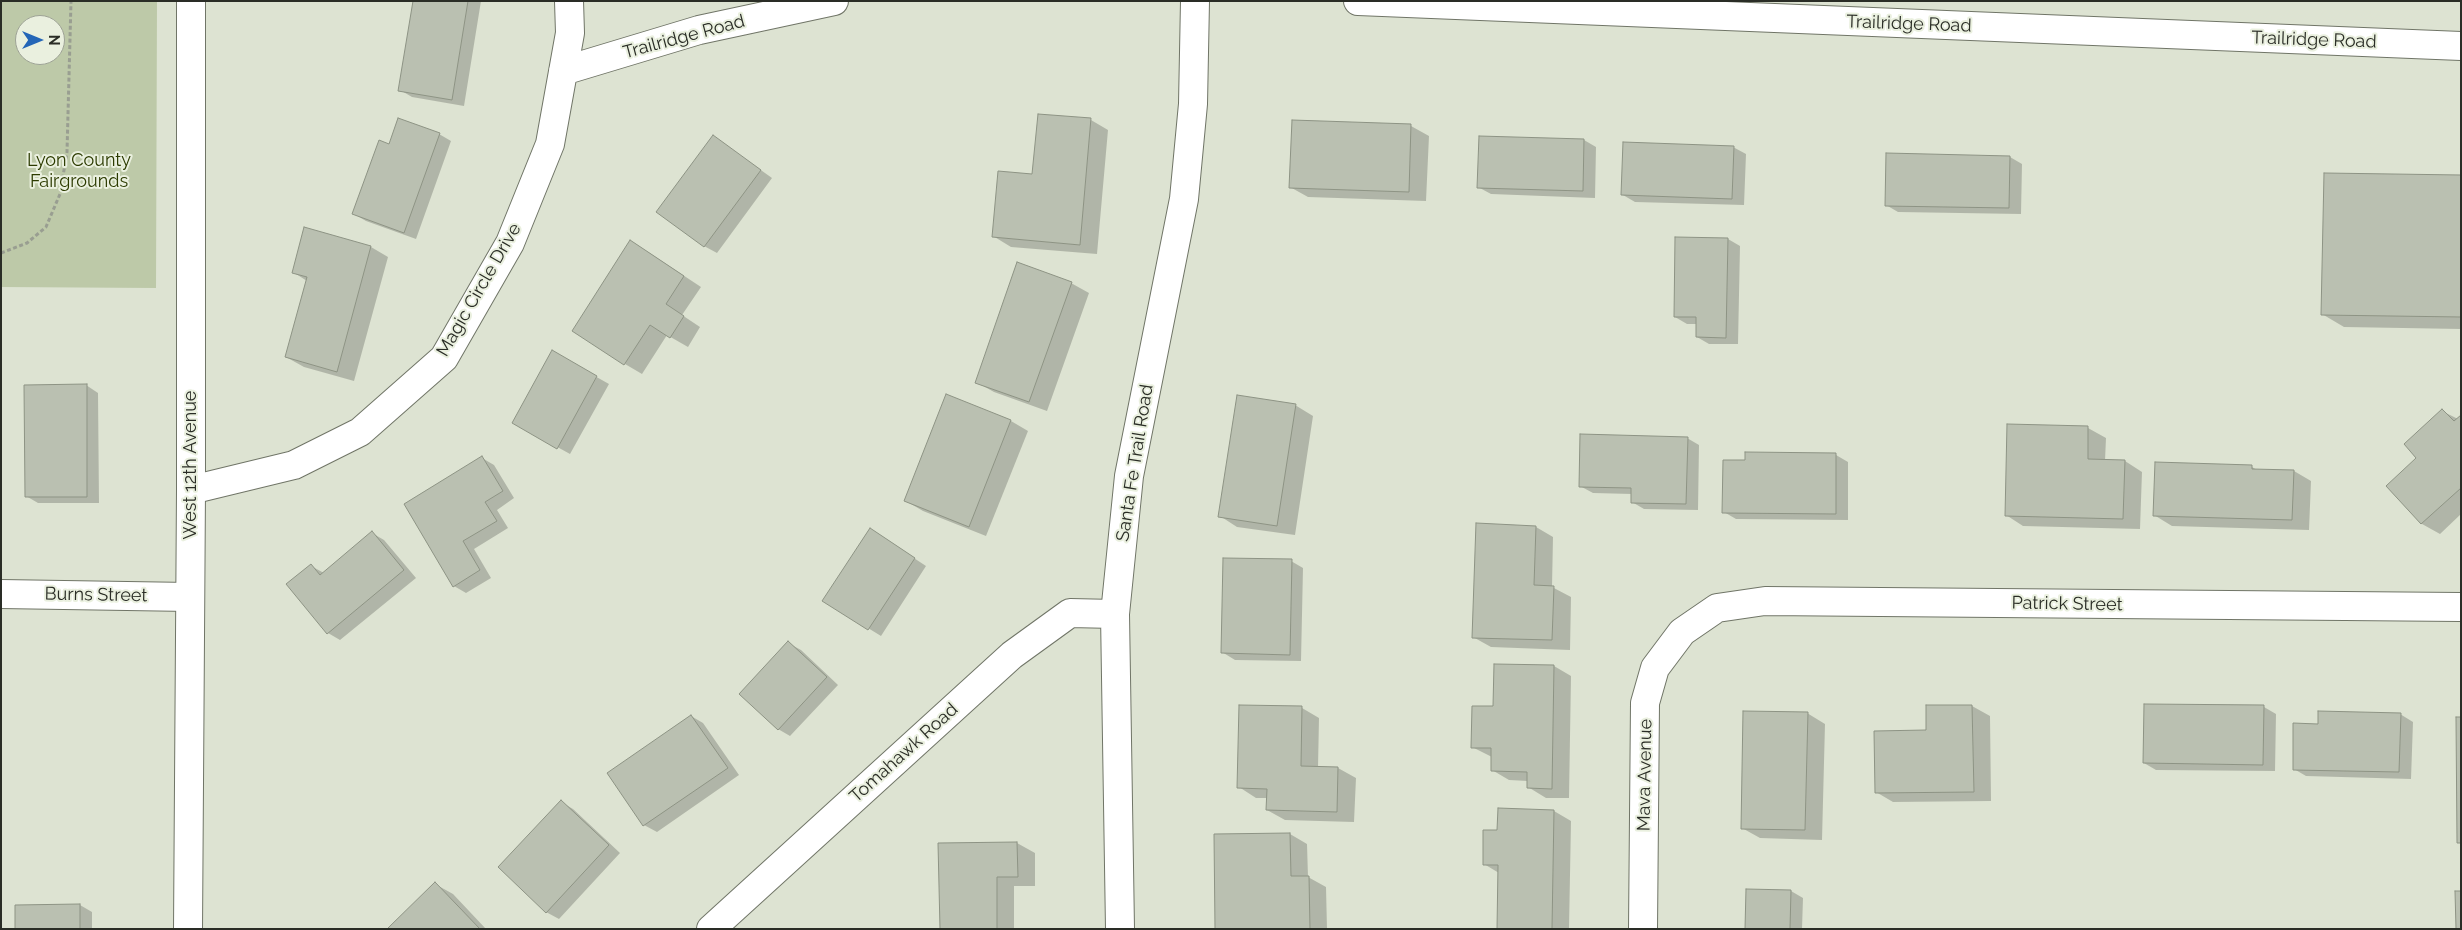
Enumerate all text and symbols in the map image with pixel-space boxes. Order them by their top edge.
street label: Trailridge Road [621,10,747,64]
street label: Trailridge Road [1846,11,1972,37]
north arrow [15,15,65,65]
street label: Trailridge Road [2251,27,2377,53]
text: N [46,35,62,45]
park label: Lyon County Fairgrounds [27,150,131,192]
street label: Magic Circle Drive [432,220,526,360]
street label: Santa Fe Trail Road [1112,383,1158,543]
street label: West 12th Avenue [180,391,202,539]
street label: Burns Street [44,583,148,607]
street label: Patrick Street [2011,592,2123,616]
street label: Tomahawk Road [846,699,962,807]
street label: Mava Avenue [1633,719,1657,831]

